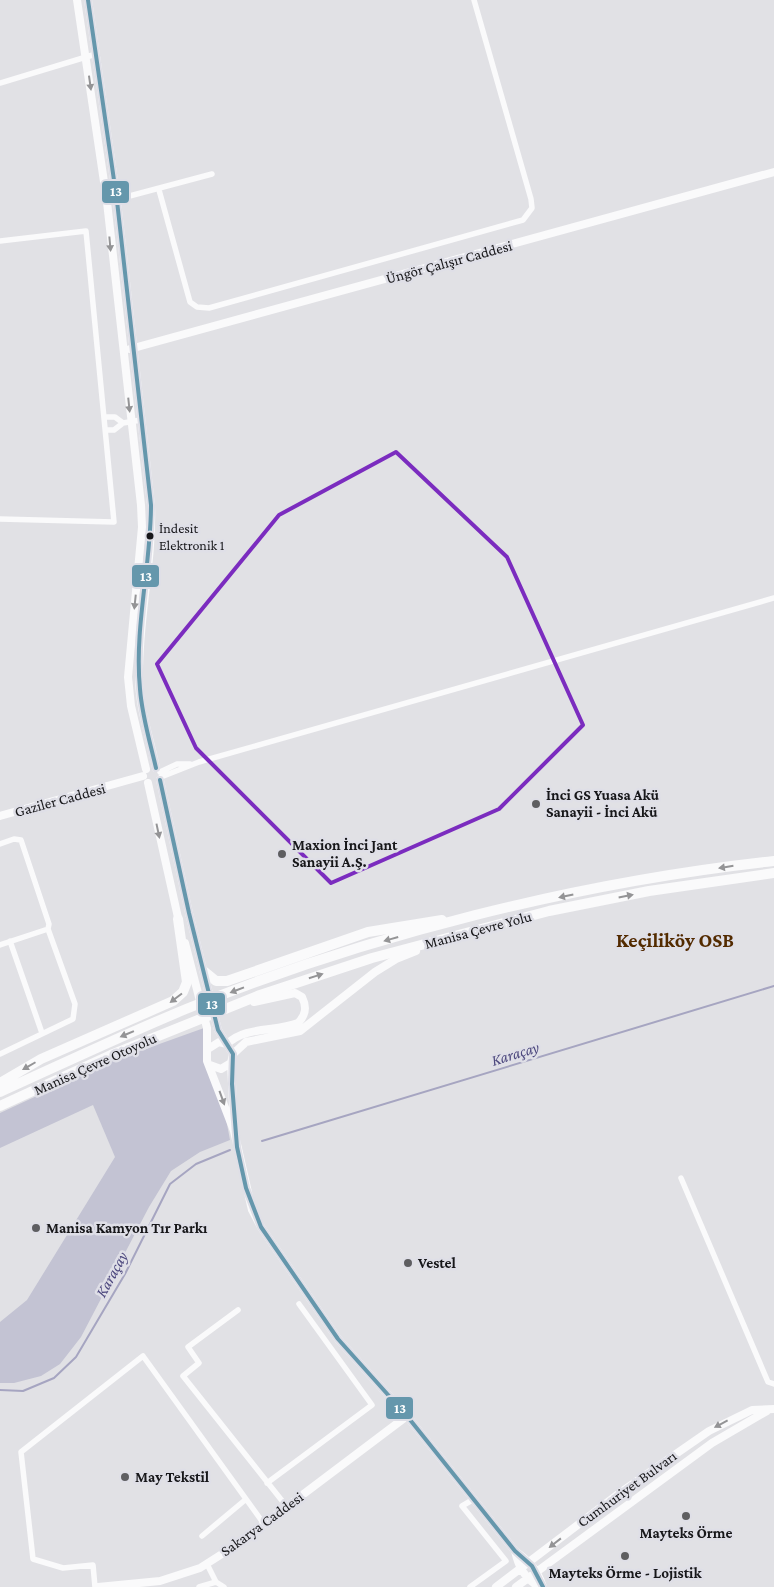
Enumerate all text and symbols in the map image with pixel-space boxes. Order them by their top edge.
one-way arrow [86,75,94,91]
line badge: 13 [101,180,130,204]
text: 13 [110,183,122,199]
one-way arrow [106,236,114,252]
street label: Üngör Çalışır Caddesi [384,237,514,288]
one-way arrow [125,398,133,414]
place label: İndesit Elektronik 1 [159,520,225,553]
marker: İndesit Elektronik 1 [145,531,155,541]
line badge: 13 [131,564,160,588]
text: 13 [140,568,152,584]
one-way arrow [131,594,139,610]
street label: Gaziler Caddesi [13,780,107,820]
place label: İnci GS Yuasa Akü Sanayii - İnci Akü [546,787,660,820]
marker: İnci GS Yuasa Akü Sanayii - İnci Akü [530,798,542,810]
one-way arrow [154,823,162,838]
place label: Maxion İnci Jant Sanayii A.Ş. [292,837,398,870]
marker: Maxion İnci Jant Sanayii A.Ş. [276,848,288,860]
one-way arrow [717,864,733,872]
one-way arrow [557,892,573,900]
one-way arrow [618,892,633,900]
street label: Manisa Çevre Yolu [423,908,533,953]
district label: Keçiliköy OSB [616,929,734,951]
one-way arrow [384,936,399,944]
one-way arrow [309,972,324,979]
one-way arrow [229,986,244,994]
one-way arrow [170,992,183,1003]
line badge: 13 [197,992,226,1016]
text: 13 [206,996,218,1012]
street label: Manisa Çevre Otoyolu [31,1030,159,1099]
one-way arrow [120,1031,134,1039]
water label: Karaçay [489,1038,542,1070]
one-way arrow [22,1062,37,1070]
one-way arrow [218,1091,226,1106]
place label: Manisa Kamyon Tır Parkı [46,1220,208,1236]
marker: Manisa Kamyon Tır Parkı [30,1222,42,1234]
water label: Karaçay [92,1248,132,1300]
place label: Vestel [417,1255,456,1271]
marker: Vestel [402,1257,414,1269]
line badge: 13 [385,1396,414,1420]
text: 13 [394,1400,406,1416]
one-way arrow [714,1420,728,1428]
street label: Cumhuriyet Bulvarı [574,1448,680,1531]
place label: May Tekstil [135,1469,210,1485]
marker: May Tekstil [119,1471,131,1483]
street label: Sakarya Caddesi [218,1489,307,1560]
marker: Mayteks Örme [680,1510,692,1522]
place label: Mayteks Örme [639,1525,733,1541]
one-way arrow [548,1538,562,1548]
marker: Mayteks Örme - Lojistik [619,1550,631,1562]
place label: Mayteks Örme - Lojistik [548,1565,702,1582]

